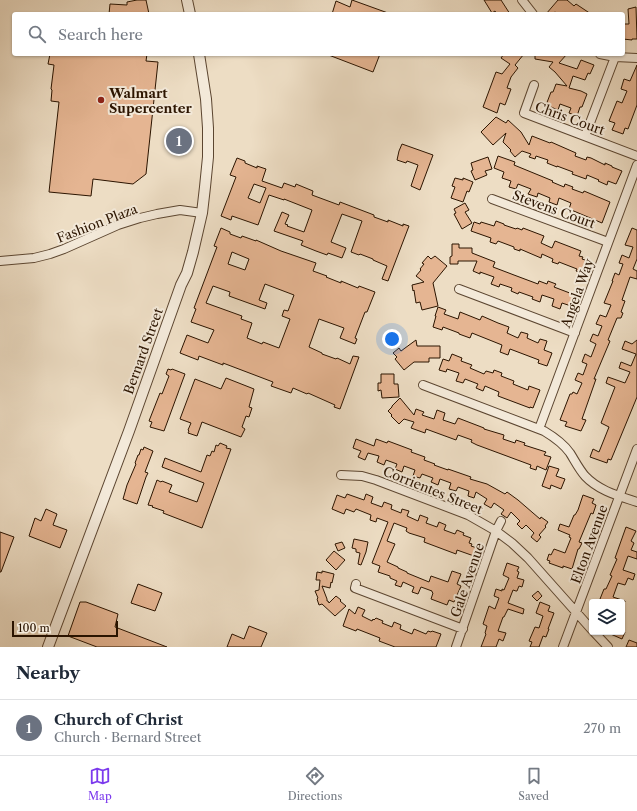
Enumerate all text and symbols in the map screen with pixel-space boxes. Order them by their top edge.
search box [12,12,625,56]
icon: search [26,23,48,45]
text: Search here [58,25,143,44]
place label: Walmart Supercenter [108,85,192,116]
marker: Walmart Supercenter [96,95,106,105]
street label: Chris Court [533,98,607,138]
pin: 1 [166,126,192,156]
street label: Stevens Court [511,187,598,231]
street label: Fashion Plaza [54,200,140,246]
street label: Angela Way [557,256,597,331]
street label: Bernard Street [120,305,166,396]
your location [382,329,402,349]
street label: Corrientes Street [381,463,486,517]
street label: Elton Avenue [567,502,611,586]
street label: Gale Avenue [447,541,487,619]
map controls [589,599,625,635]
button: layers [589,599,625,635]
scale bar [12,619,118,638]
text: 100 m [18,621,50,635]
text: Nearby [16,663,80,683]
text: Church of Christ [54,710,183,729]
text: 1 [26,720,32,736]
text: 270 m [583,720,621,736]
text: Church · Bernard Street [54,729,201,745]
tab: Map [88,765,112,803]
tab: Directions [288,765,342,803]
tab: Saved [518,765,549,803]

